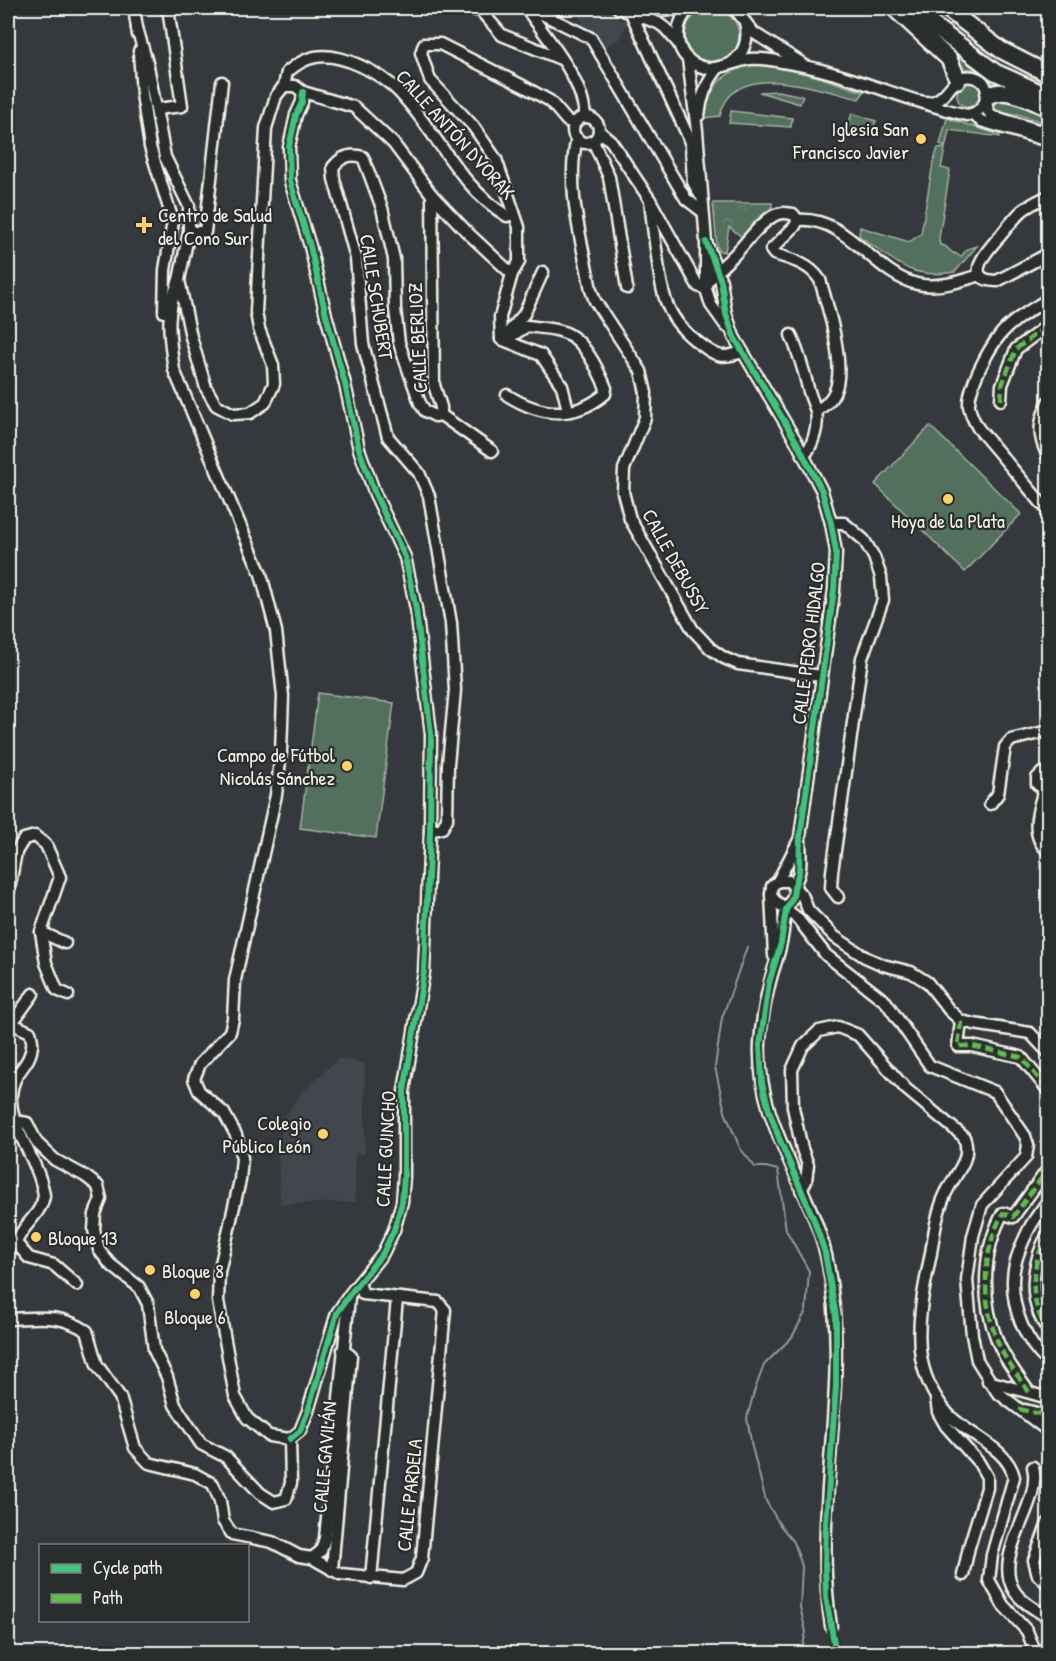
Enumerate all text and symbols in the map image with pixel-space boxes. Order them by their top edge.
street label: CALLE ANTÓN DVORAK [390,63,522,205]
place label: Iglesia San Francisco Javier [792,115,909,165]
marker: Iglesia San Francisco Javier [914,132,928,146]
place label: Centro de Salud del Cono Sur [158,201,272,251]
marker: Centro de Salud del Cono Sur [135,216,153,234]
street label: CALLE SCHUBERT [354,232,400,362]
street label: CALLE BERLIOZ [401,282,433,394]
marker: Hoya de la Plata [941,492,955,506]
street label: CALLE DEBUSSY [636,504,716,618]
place label: Hoya de la Plata [891,507,1005,534]
street label: CALLE PEDRO HIDALGO [785,560,831,726]
place label: Campo de Fútbol Nicolás Sánchez [217,741,336,791]
marker: Campo de Fútbol Nicolás Sánchez [340,759,354,773]
street label: CALLE GUINCHO [368,1090,402,1208]
place label: Colegio Público León [222,1109,311,1159]
marker: Colegio Público León [316,1127,330,1141]
place label: Bloque 13 [48,1224,118,1251]
marker: Bloque 13 [29,1230,43,1244]
place label: Bloque 8 [162,1257,224,1284]
marker: Bloque 8 [143,1263,157,1277]
marker: Bloque 6 [188,1287,202,1301]
place label: Bloque 6 [164,1303,226,1330]
street label: CALLE GAVILÁN [306,1400,342,1514]
street label: CALLE PARDELA [390,1437,428,1553]
legend [39,1544,249,1622]
text: Cycle path [93,1555,163,1580]
text: Path [93,1585,123,1610]

